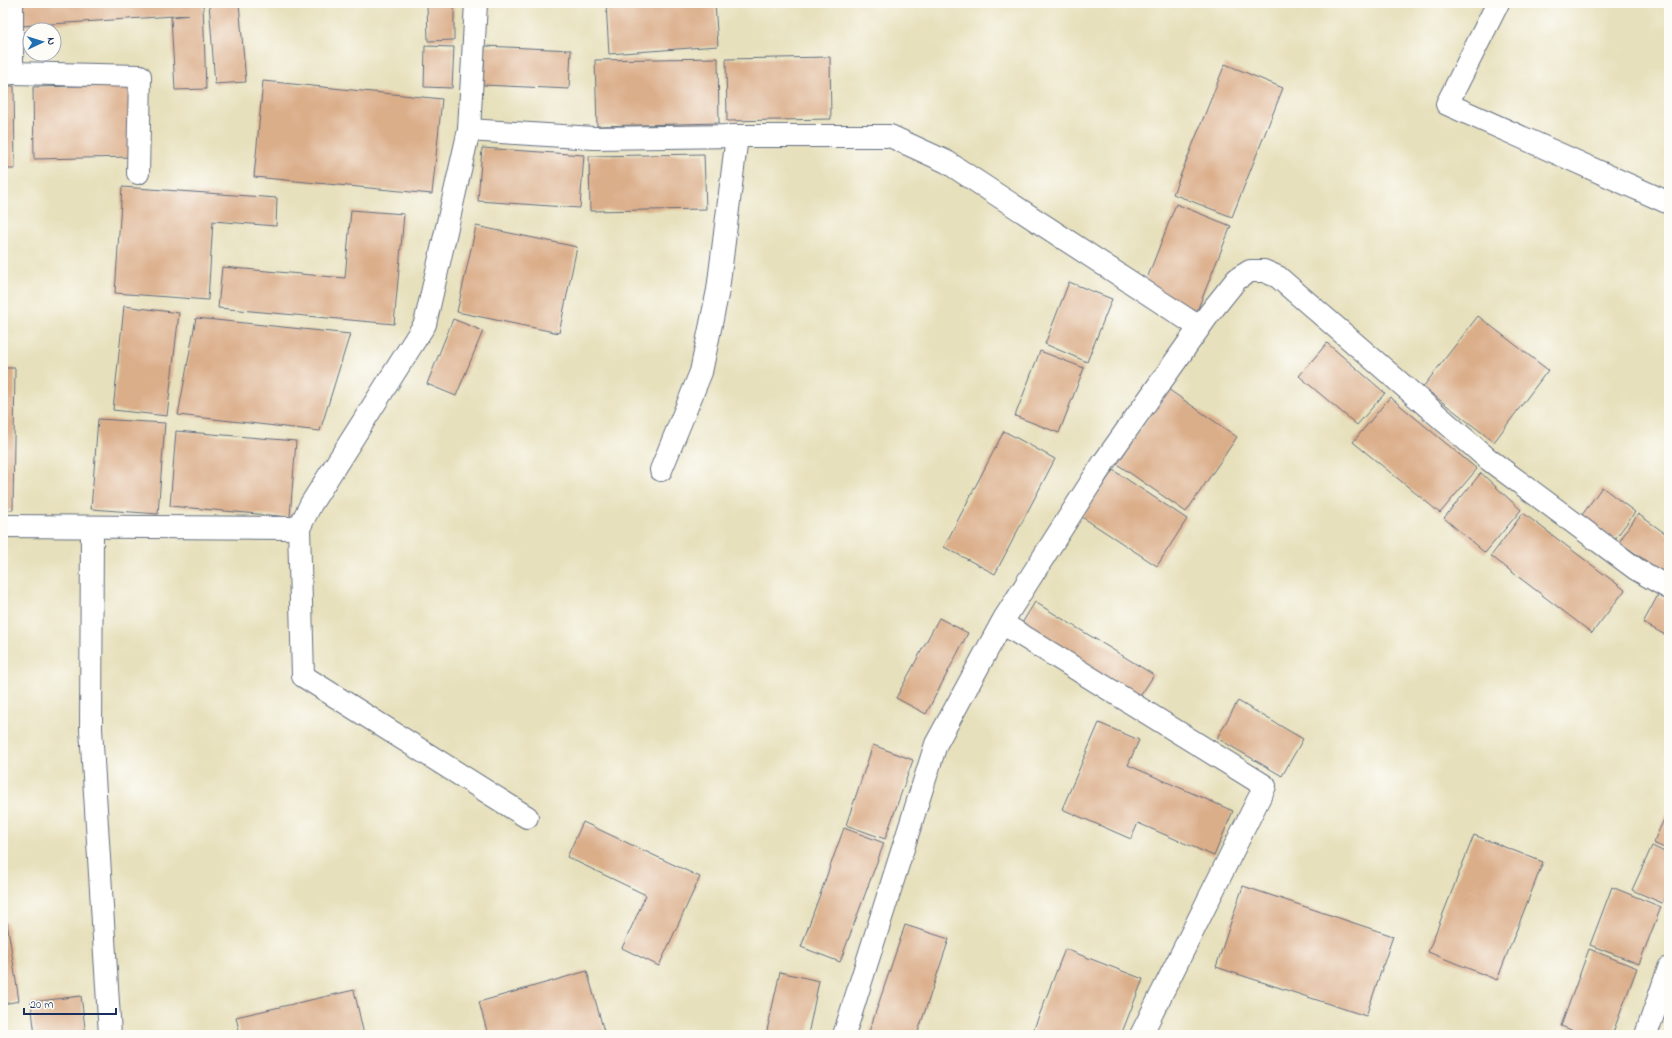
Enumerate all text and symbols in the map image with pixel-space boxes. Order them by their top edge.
north arrow [22,22,62,62]
text: N [43,37,59,46]
scale bar [24,990,116,1016]
text: 20 m [30,996,53,1014]

